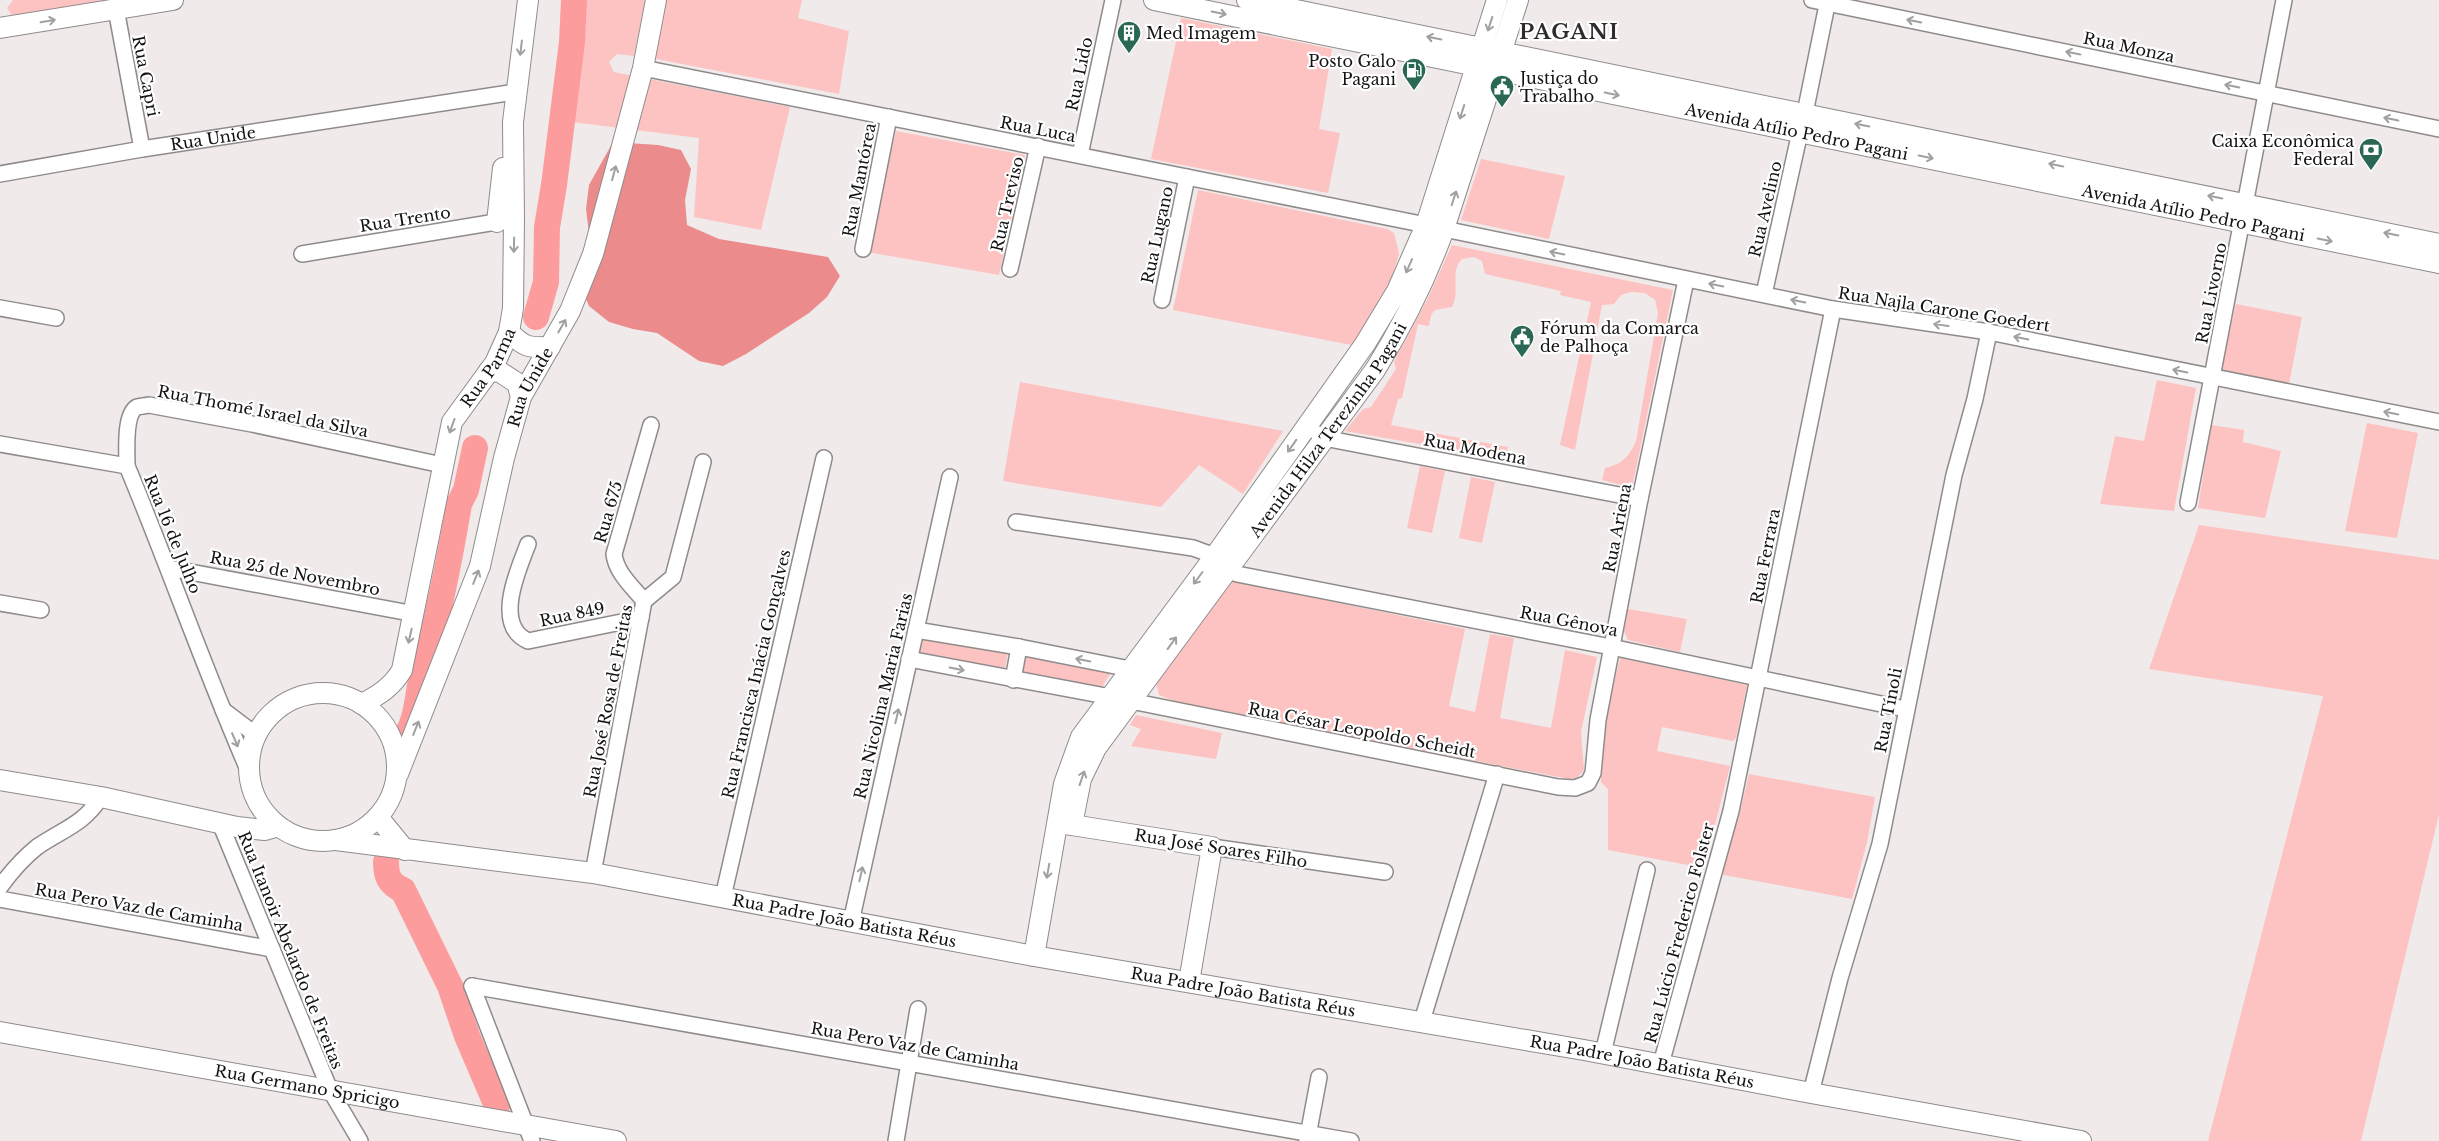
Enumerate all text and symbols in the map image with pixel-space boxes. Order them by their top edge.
one-way arrow [1210,9,1226,18]
one-way arrow [40,15,56,25]
one-way arrow [1906,15,1922,25]
one-way arrow [1484,16,1494,32]
district label: PAGANI [1519,19,1619,45]
building icon: Med Imagem [1116,20,1142,54]
place label: Med Imagem [1146,23,1256,43]
street label: Rua Monza [2081,28,2177,66]
one-way arrow [1427,33,1443,43]
street label: Rua Capri [128,34,164,119]
street label: Rua Lido [1061,35,1097,113]
one-way arrow [516,40,526,56]
one-way arrow [2066,48,2082,57]
place label: Posto Galo Pagani [1308,51,1397,89]
fuel station icon: Posto Galo Pagani [1401,57,1427,91]
place label: Justiça do Trabalho [1518,68,1599,106]
public building icon: Justiça do Trabalho [1489,74,1515,108]
one-way arrow [2225,81,2241,90]
one-way arrow [1604,89,1620,99]
street label: Avenida Atílio Pedro Pagani [1682,99,1911,164]
one-way arrow [1456,104,1466,120]
street label: Rua Luca [999,112,1078,146]
one-way arrow [2384,114,2400,123]
one-way arrow [1855,120,1871,129]
street label: Rua Mantórea [838,121,880,239]
street label: Rua Unide [169,122,257,155]
place label: Caixa Econômica Federal [2212,131,2354,169]
bank icon: Caixa Econômica Federal [2358,137,2384,171]
one-way arrow [1917,153,1933,163]
street label: Rua Treviso [986,154,1028,254]
street label: Rua Avelino [1744,159,1786,259]
one-way arrow [2048,160,2064,169]
one-way arrow [610,166,619,182]
street label: Avenida Atílio Pedro Pagani [2079,180,2307,245]
street label: Rua Lugano [1137,185,1177,285]
one-way arrow [1450,191,1460,207]
one-way arrow [2207,192,2223,201]
street label: Rua Trento [358,202,452,236]
one-way arrow [2384,229,2400,238]
one-way arrow [509,236,519,253]
one-way arrow [2316,236,2332,245]
street label: Rua Livorno [2191,241,2231,345]
one-way arrow [1549,247,1565,257]
one-way arrow [1403,258,1413,273]
one-way arrow [1708,280,1724,290]
street label: Rua Najla Carone Goedert [1837,282,2051,336]
one-way arrow [1791,296,1807,306]
street label: Avenida Hilza Terezinha Pagani [1244,318,1411,542]
place label: Fórum da Comarca de Palhoça [1540,318,1699,356]
one-way arrow [1933,319,1949,329]
one-way arrow [557,320,567,334]
street label: Rua Parma [456,324,520,411]
public building icon: Fórum da Comarca de Palhoça [1509,324,1535,358]
one-way arrow [2014,333,2030,342]
street label: Rua Unide [503,344,557,429]
one-way arrow [2173,365,2189,375]
street label: Rua Thomé Israel da Silva [156,381,370,441]
one-way arrow [2384,407,2400,417]
one-way arrow [447,418,456,433]
street label: Rua Modena [1422,429,1528,469]
one-way arrow [1287,439,1297,453]
street label: Rua 16 de Julho [140,472,206,596]
street label: Rua 675 [590,479,626,545]
street label: Rua Ariena [1599,482,1635,574]
street label: Rua Ferrara [1746,507,1784,605]
street label: Rua 25 de Novembro [208,547,382,599]
street label: Rua Francisca Inácia Gonçalves [718,547,794,801]
one-way arrow [471,570,481,585]
one-way arrow [1193,571,1203,585]
street label: Rua Nicolina Maria Farias [850,591,916,801]
street label: Rua 849 [538,597,606,631]
street label: Rua José Rosa de Freitas [579,602,637,800]
street label: Rua Gênova [1518,602,1620,640]
one-way arrow [405,628,414,644]
one-way arrow [1167,636,1177,650]
one-way arrow [1075,654,1091,664]
one-way arrow [949,664,965,674]
street label: Rua Tínoli [1870,665,1906,754]
street label: Rua César Leopoldo Scheidt [1246,698,1478,762]
one-way arrow [893,708,902,724]
one-way arrow [412,721,421,736]
one-way arrow [231,732,241,747]
one-way arrow [1078,770,1087,786]
street label: Rua Lúcio Frederico Folster [1640,820,1718,1046]
street label: Rua José Soares Filho [1133,824,1309,872]
street label: Rua Itanoir Abelardo de Freitas [234,828,348,1072]
one-way arrow [1043,863,1053,879]
one-way arrow [857,867,866,883]
street label: Rua Pero Vaz de Caminha [33,879,245,935]
street label: Rua Padre João Batista Réus [731,889,958,951]
street label: Rua Padre João Batista Réus [1129,963,1357,1021]
street label: Rua Pero Vaz de Caminha [809,1018,1021,1074]
street label: Rua Padre João Batista Réus [1528,1031,1756,1092]
street label: Rua Germano Spricigo [213,1060,401,1113]

